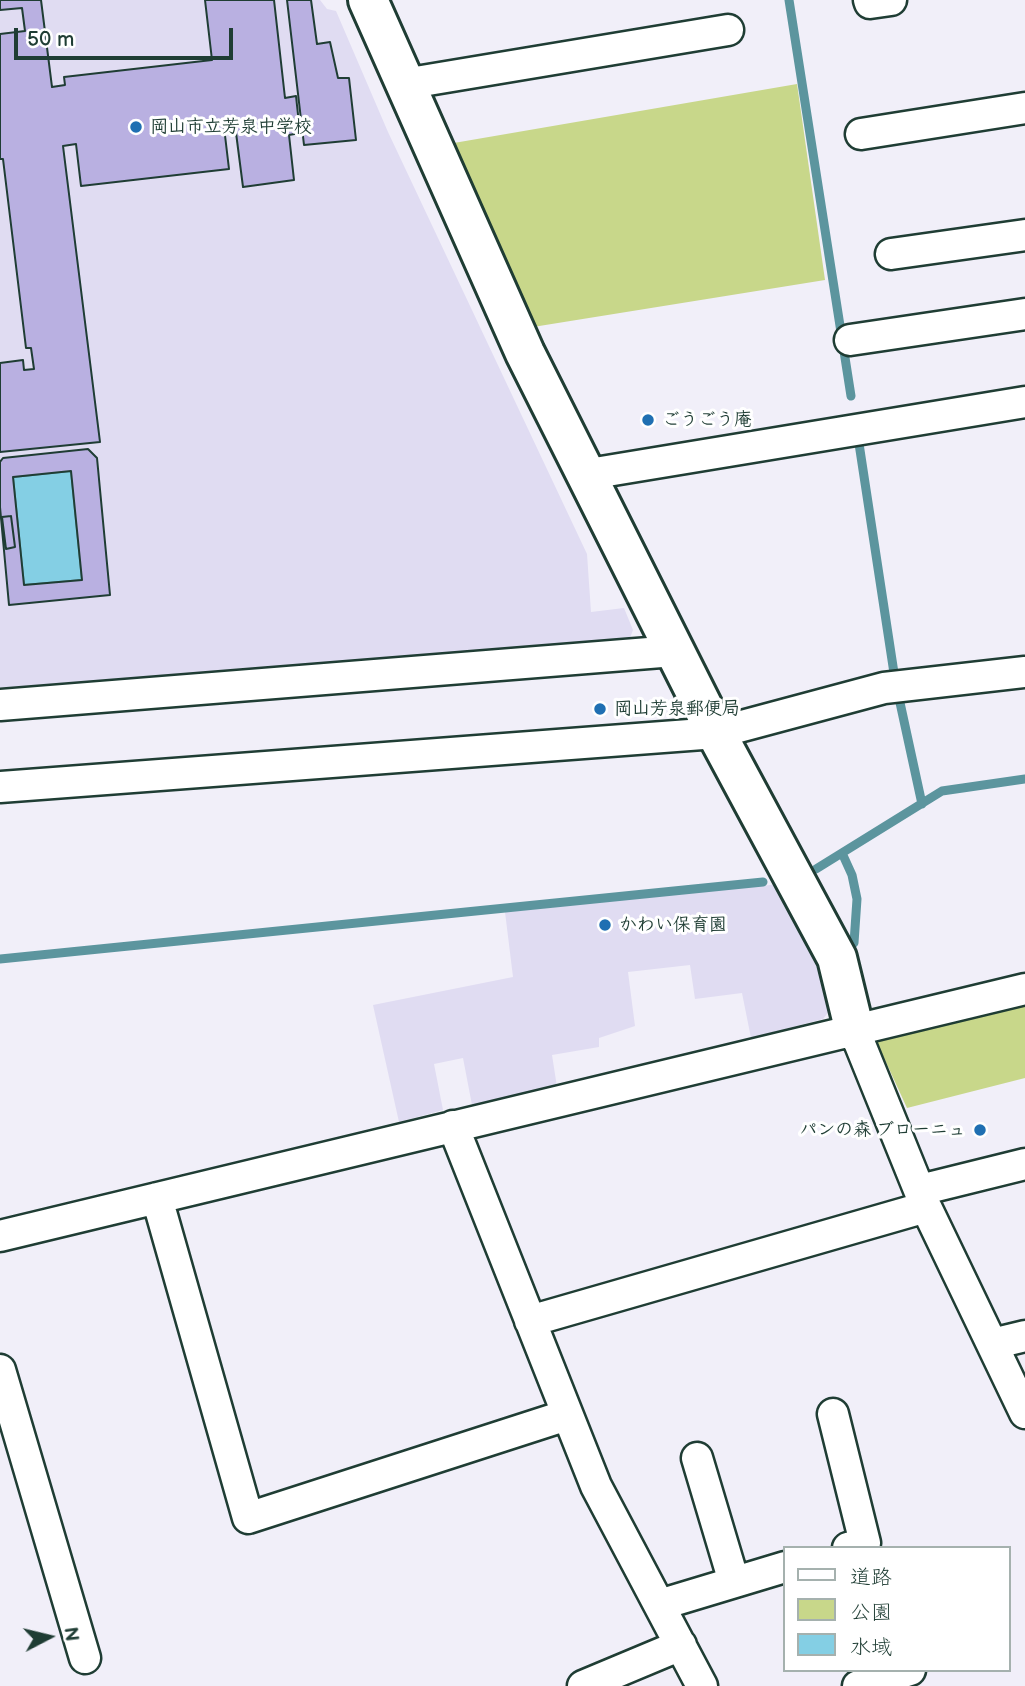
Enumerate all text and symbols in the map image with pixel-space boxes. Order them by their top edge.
scale bar [18,14,236,58]
text: 50 m [27,27,74,52]
place label: 岡山市立芳泉中学校 [150,116,312,138]
marker: 岡山市立芳泉中学校 [128,119,144,135]
place label: ごうごう庵 [662,409,752,431]
marker: ごうごう庵 [640,412,656,428]
place label: 岡山芳泉郵便局 [614,698,740,720]
marker: 岡山芳泉郵便局 [592,701,608,717]
place label: かわい保育園 [619,914,727,936]
marker: かわい保育園 [597,917,613,933]
place label: パンの森 ブローニュ [799,1119,966,1141]
marker: パンの森 ブローニュ [972,1122,988,1138]
legend [783,1546,1011,1672]
text: 道路 [850,1565,892,1590]
text: 公園 [850,1600,892,1625]
north arrow [14,1602,84,1672]
text: N [58,1626,83,1643]
text: 水域 [850,1635,892,1660]

